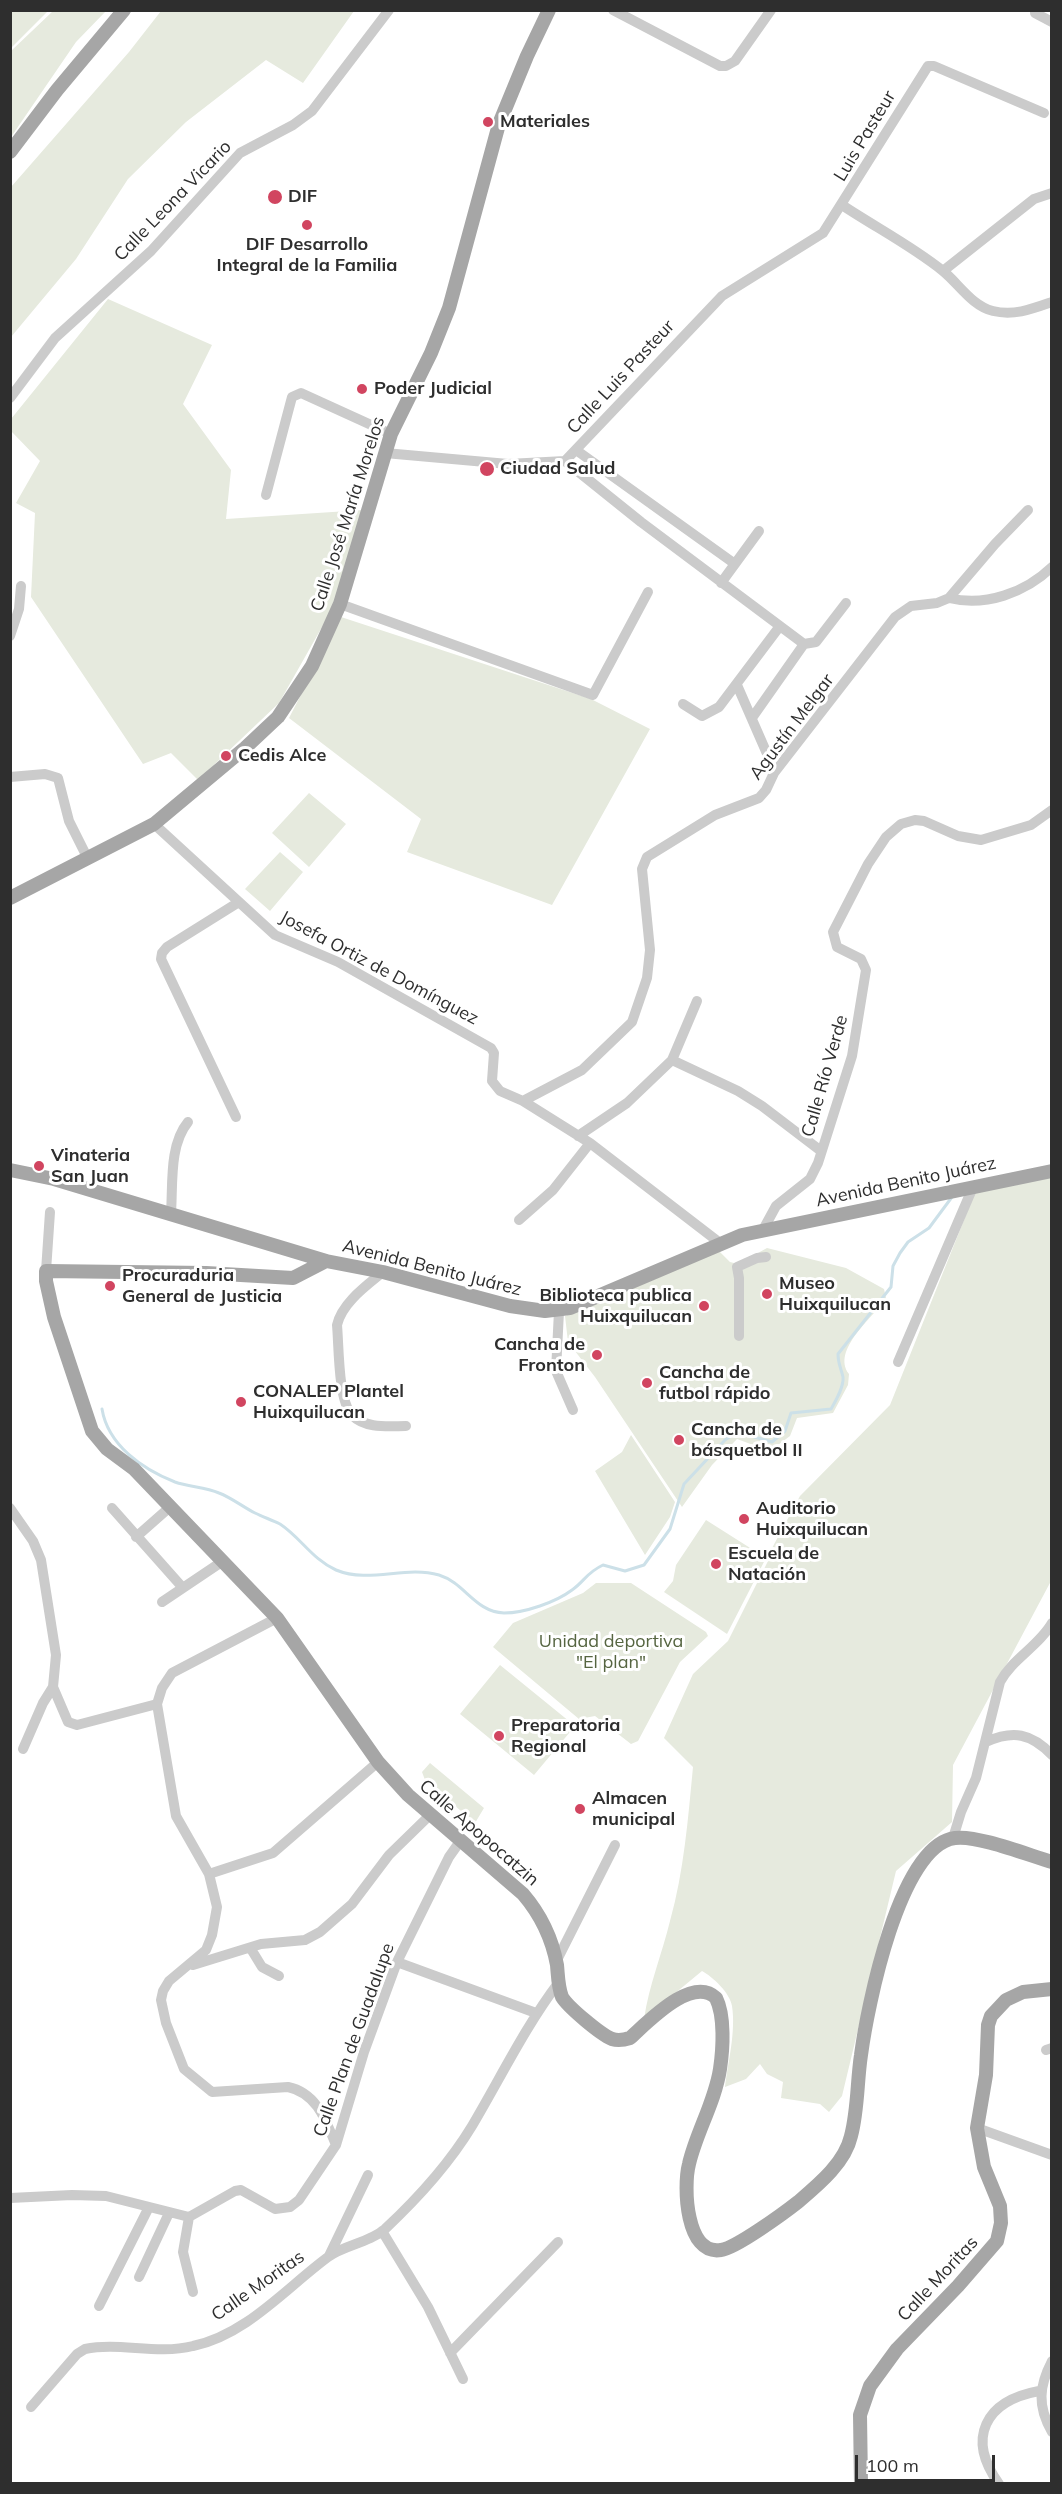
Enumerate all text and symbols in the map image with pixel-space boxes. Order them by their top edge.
street label: Luis Pasteur [830,87,900,185]
place label: Materiales [500,111,590,133]
marker: Materiales [481,115,495,129]
street label: Calle Leona Vicario [110,136,236,266]
place label: DIF [288,186,317,208]
marker: DIF [266,188,284,206]
marker: DIF Desarrollo Integral de la Familia [300,218,314,232]
place label: DIF Desarrollo Integral de la Familia [217,234,397,276]
street label: Calle Luis Pasteur [563,316,679,438]
place label: Poder Judicial [374,378,492,400]
marker: Poder Judicial [355,382,369,396]
street label: Calle José María Morelos [306,414,390,614]
place label: Ciudad Salud [500,458,616,480]
marker: Ciudad Salud [478,460,496,478]
street label: Agustín Melgar [745,670,839,784]
place label: Cedis Alce [238,745,326,767]
marker: Cedis Alce [219,749,233,763]
street label: Josefa Ortiz de Domínguez [276,906,482,1030]
street label: Calle Río Verde [797,1013,853,1139]
place label: Vinateria San Juan [51,1145,130,1188]
street label: Avenida Benito Juárez [814,1152,998,1212]
marker: Vinateria San Juan [32,1159,46,1173]
street label: Avenida Benito Juárez [340,1235,524,1301]
place label: Procuraduria General de Justicia [122,1265,282,1308]
place label: Museo Huixquilucan [779,1273,891,1316]
marker: Procuraduria General de Justicia [103,1279,117,1293]
place label: Biblioteca publica Huixquilucan [539,1285,692,1328]
marker: Museo Huixquilucan [760,1287,774,1301]
marker: Biblioteca publica Huixquilucan [697,1299,711,1313]
place label: Cancha de Fronton [494,1334,585,1376]
marker: Cancha de Fronton [590,1348,604,1362]
place label: Cancha de futbol rápido [659,1362,771,1404]
marker: Cancha de futbol rápido [640,1376,654,1390]
place label: CONALEP Plantel Huixquilucan [253,1381,404,1424]
marker: CONALEP Plantel Huixquilucan [234,1395,248,1409]
place label: Cancha de básquetbol II [691,1419,803,1462]
marker: Cancha de básquetbol II [672,1433,686,1447]
place label: Auditorio Huixquilucan [756,1498,868,1540]
marker: Auditorio Huixquilucan [737,1512,751,1526]
place label: Escuela de Natación [728,1543,819,1586]
marker: Escuela de Natación [709,1557,723,1571]
park label: Unidad deportiva "El plan" [539,1631,683,1674]
place label: Preparatoria Regional [511,1715,620,1758]
marker: Preparatoria Regional [492,1729,506,1743]
street label: Calle Apopocatzin [415,1775,543,1891]
place label: Almacen municipal [592,1788,675,1830]
marker: Almacen municipal [573,1802,587,1816]
street label: Calle Plan de Guadalupe [309,1940,399,2140]
street label: Calle Moritas [893,2232,983,2326]
street label: Calle Moritas [207,2246,309,2326]
scale bar [858,2443,998,2481]
text: 100 m [866,2454,919,2477]

